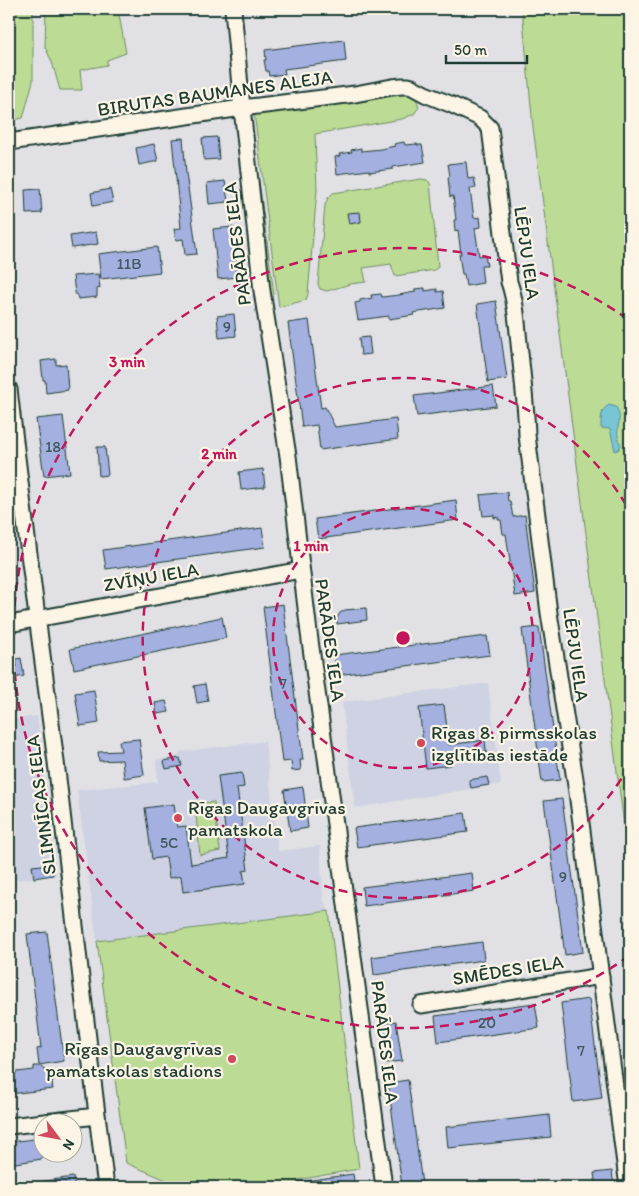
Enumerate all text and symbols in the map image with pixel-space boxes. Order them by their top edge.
scale bar [446,32,528,64]
text: 50 m [454,41,487,59]
street label: BIRUTAS BAUMANES ALEJA [96,65,334,121]
street label: PARĀDES IELA [218,181,256,307]
street label: LĒPJU IELA [509,205,545,301]
house number: 11B [116,254,142,273]
house number: 9 [223,317,231,336]
text: 3 min [109,353,146,371]
house number: 18 [45,437,61,456]
text: 2 min [201,445,238,463]
text: 1 min [294,537,329,555]
street label: ZVĪŅU IELA [102,557,200,597]
street label: PARĀDES IELA [310,577,350,703]
street label: LĒPJU IELA [558,607,594,703]
centre of rings [394,629,412,647]
house number: 7 [279,674,287,693]
place label: Rīgas 8. pirmsskolas izglītības iestāde [431,721,597,766]
street label: SLIMNĪCAS IELA [21,734,61,876]
marker: Rīgas 8. pirmsskolas izglītības iestāde [415,737,427,749]
place label: Rīgas Daugavgrīvas pamatskola [188,796,346,841]
marker: Rīgas Daugavgrīvas pamatskola [172,812,184,824]
house number: 5C [160,833,178,852]
house number: 9 [559,867,567,886]
street label: SMĒDES IELA [451,950,565,990]
street label: PARĀDES IELA [366,979,404,1105]
house number: 20 [478,1013,496,1032]
place label: Rīgas Daugavgrīvas pamatskolas stadions [46,1037,222,1082]
house number: 7 [577,1041,585,1060]
marker: Rīgas Daugavgrīvas pamatskolas stadions [226,1053,238,1065]
north arrow [32,1114,82,1164]
text: N [59,1136,78,1153]

